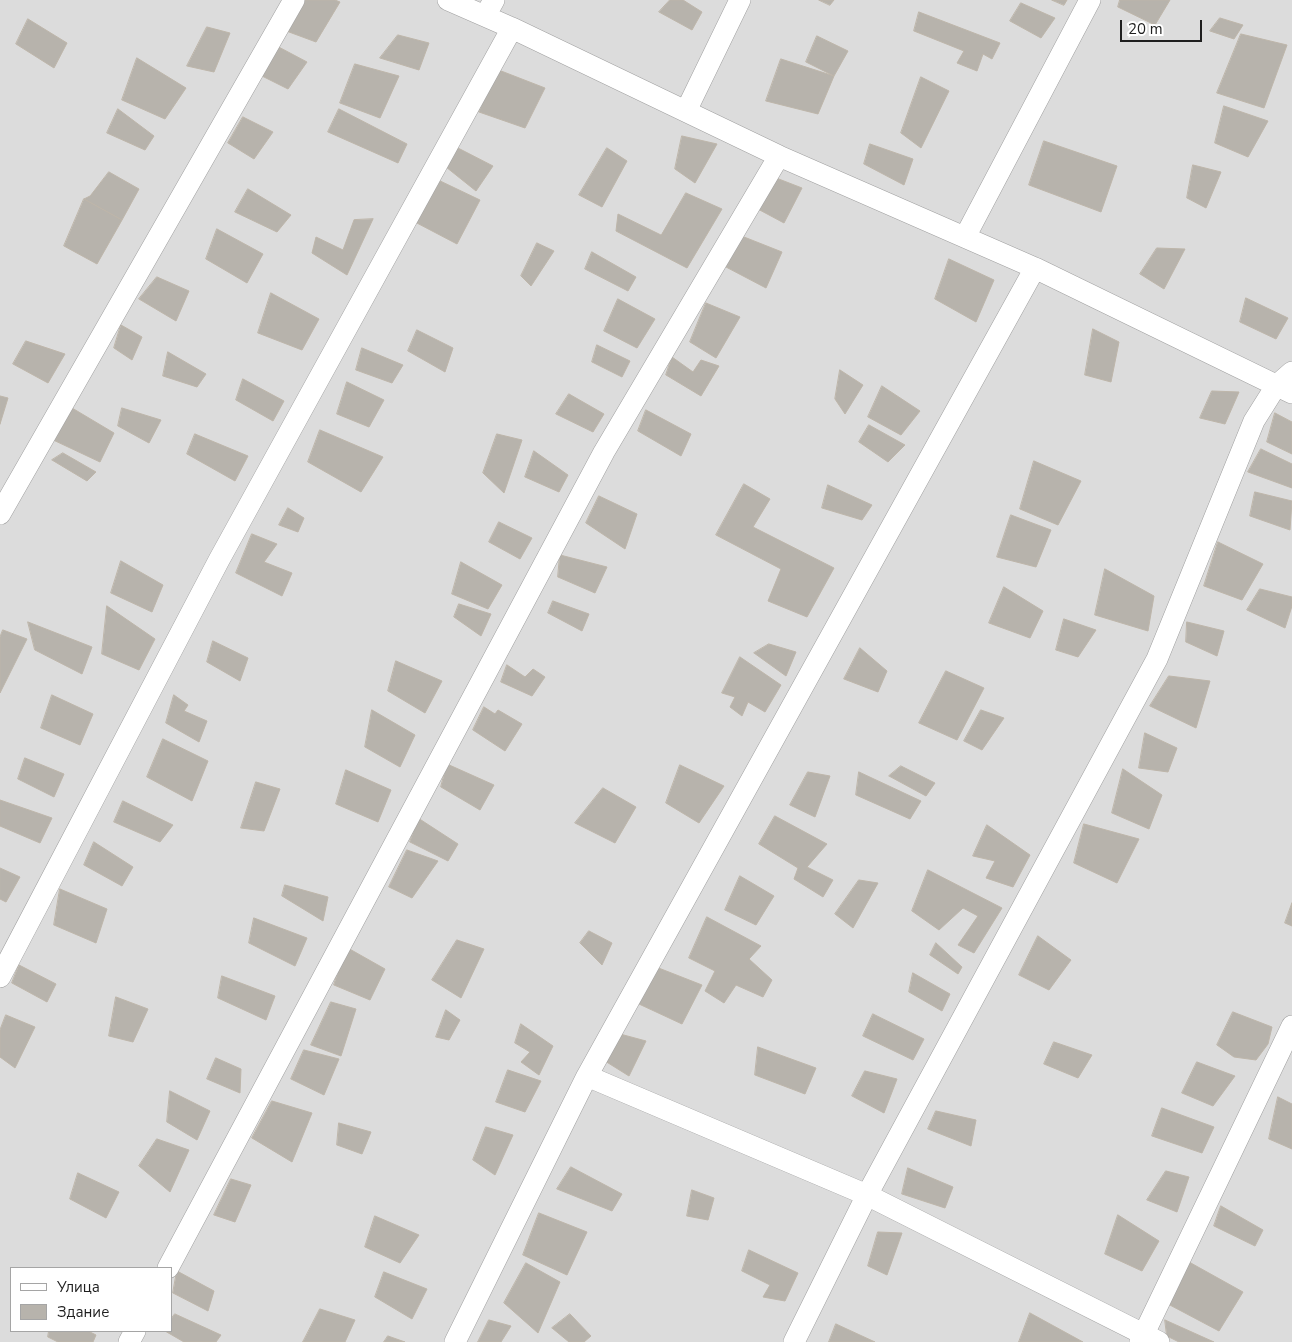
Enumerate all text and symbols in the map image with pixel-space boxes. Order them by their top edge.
scale bar [1122,10,1204,42]
text: 20 m [1128,19,1163,39]
legend [10,1267,172,1332]
text: Улица [57,1277,100,1297]
text: Здание [57,1302,109,1322]

